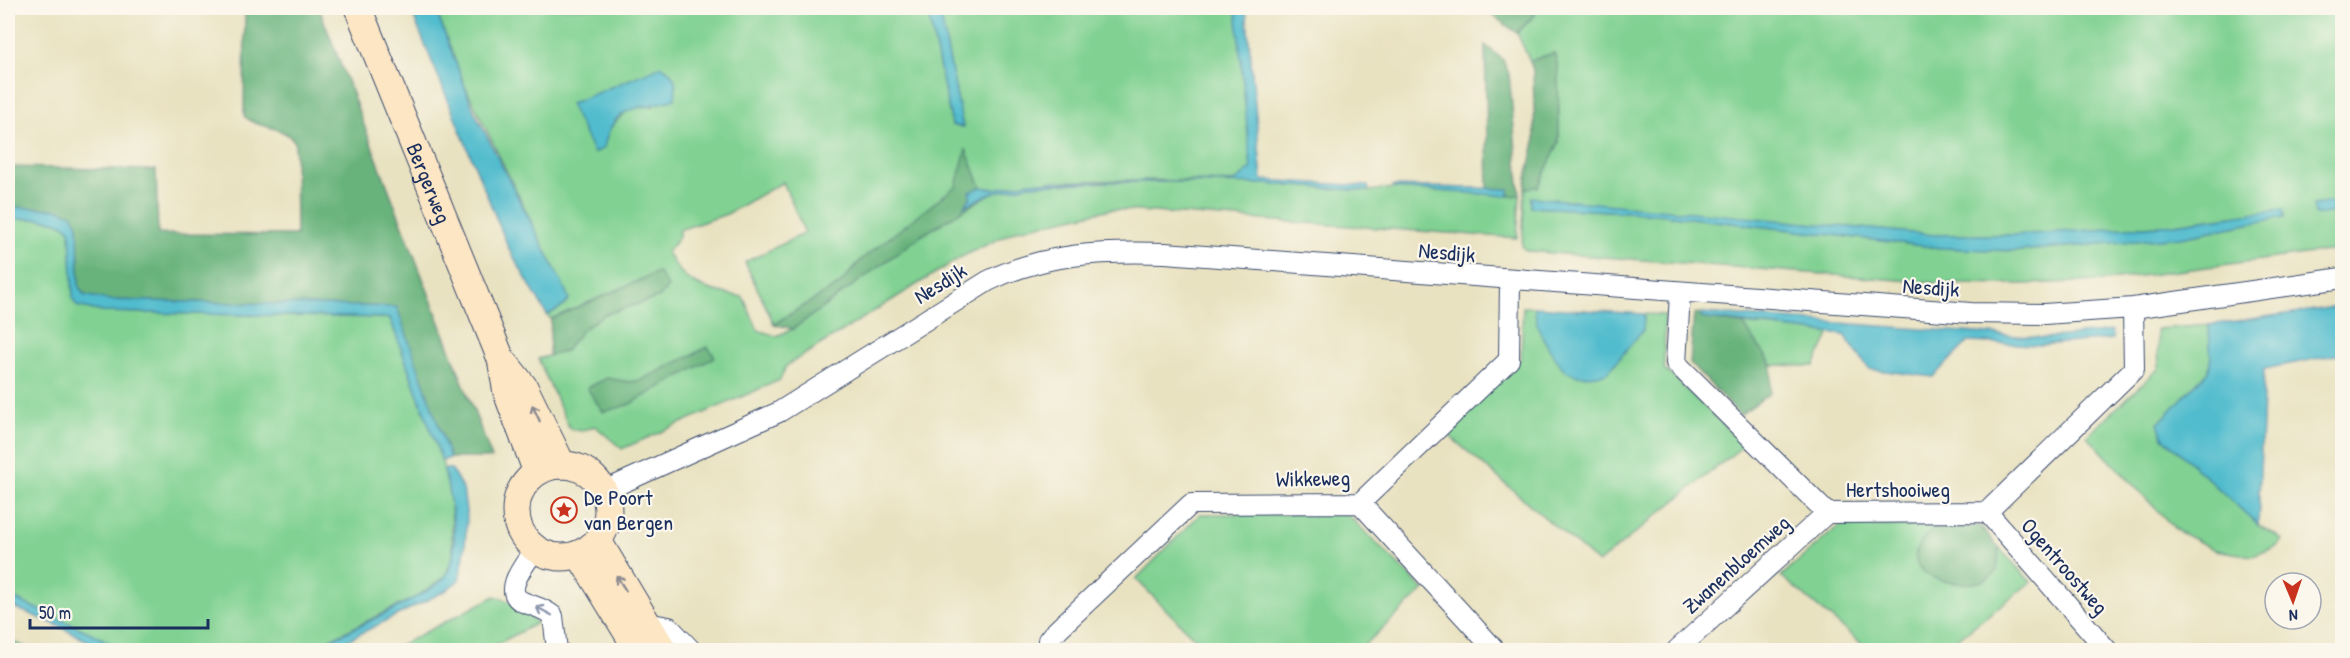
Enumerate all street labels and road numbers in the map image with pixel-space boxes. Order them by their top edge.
street label: Bergerweg [400,138,459,228]
street label: Nesdijk [1417,235,1477,269]
street label: Nesdijk [908,255,972,311]
street label: Nesdijk [1902,270,1960,304]
street label: Wikkeweg [1276,462,1350,494]
street label: Hertshooiweg [1846,474,1950,504]
street label: Zwanenbloemweg [1676,508,1796,620]
street label: Ogentroostweg [2015,511,2115,621]

